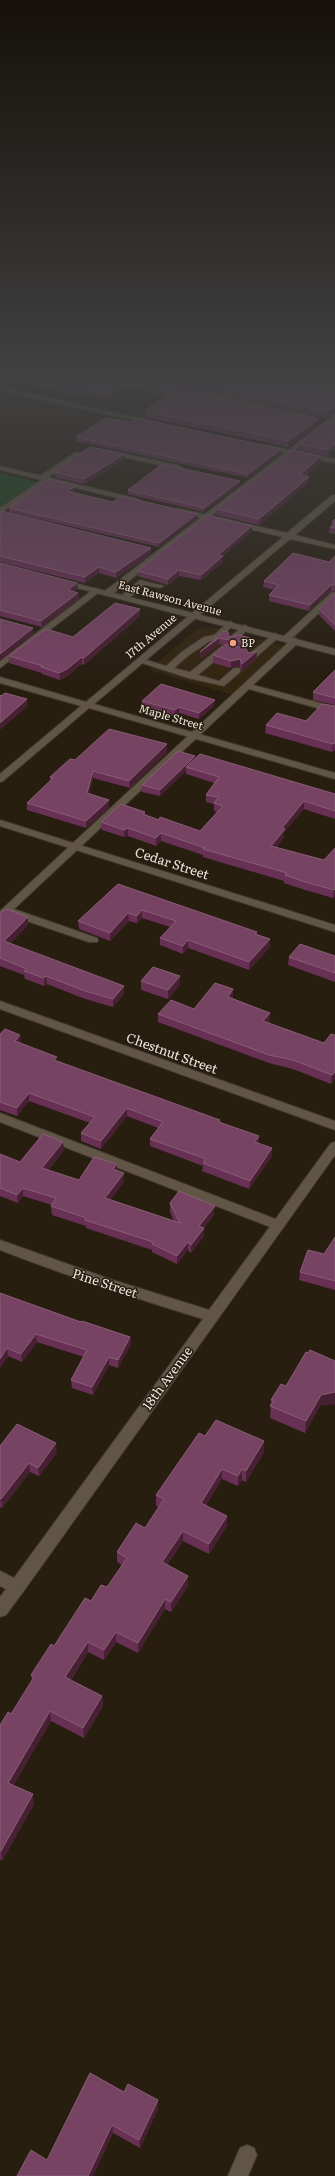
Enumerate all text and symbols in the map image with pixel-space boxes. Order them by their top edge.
street label: East Rawson Avenue [117,576,224,619]
street label: 17th Avenue [121,609,180,661]
place label: BP [241,634,255,650]
marker: BP [228,638,238,648]
street label: Maple Street [137,699,206,733]
street label: Cedar Street [133,842,212,884]
street label: Chestnut Street [124,1027,221,1078]
street label: Pine Street [70,1263,141,1302]
street label: 18th Avenue [137,1342,196,1413]

